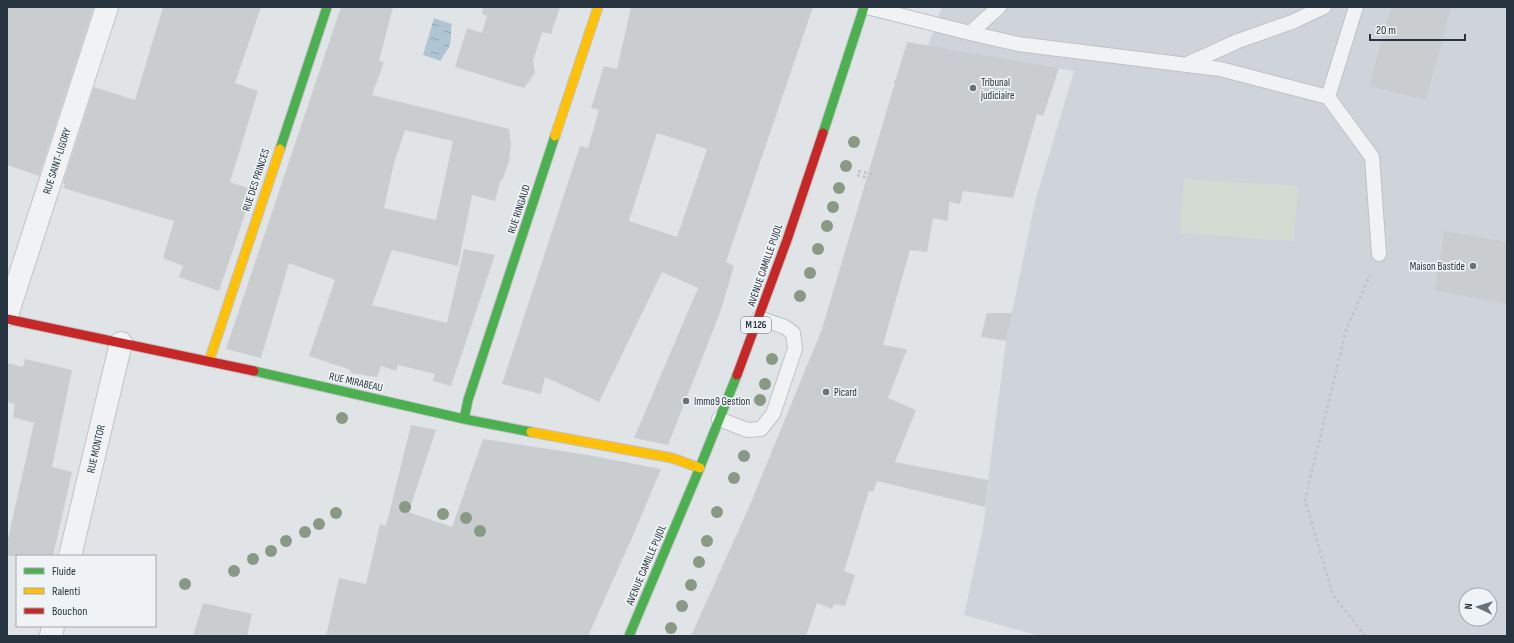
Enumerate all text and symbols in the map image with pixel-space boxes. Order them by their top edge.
scale bar [1370,16,1465,42]
text: 20 m [1376,23,1396,38]
place label: Tribunal judiciaire [980,76,1014,102]
marker: Tribunal judiciaire [968,83,978,93]
street label: RUE SAINT-LIGORY [40,126,74,196]
street label: RUE DES PRINCES [240,147,272,213]
street label: RUE RINGAUD [505,183,533,235]
street label: AVENUE CAMILLE PUJOL [744,222,785,309]
place label: Maison Bastide [1410,260,1465,273]
marker: Maison Bastide [1468,261,1478,271]
road number: M 126 [741,317,771,333]
street label: RUE MIRABEAU [328,370,384,394]
place label: Picard [834,386,857,399]
marker: Picard [821,387,831,397]
place label: Immo9 Gestion [694,395,750,408]
marker: Immo9 Gestion [681,396,691,406]
street label: RUE MONTOR [84,424,108,474]
street label: AVENUE CAMILLE PUJOL [623,523,669,608]
legend [16,555,156,627]
text: Fluide [52,564,76,579]
text: Ralenti [52,584,80,599]
north arrow [1458,587,1498,627]
text: N [1462,603,1475,610]
text: Bouchon [52,604,87,619]

